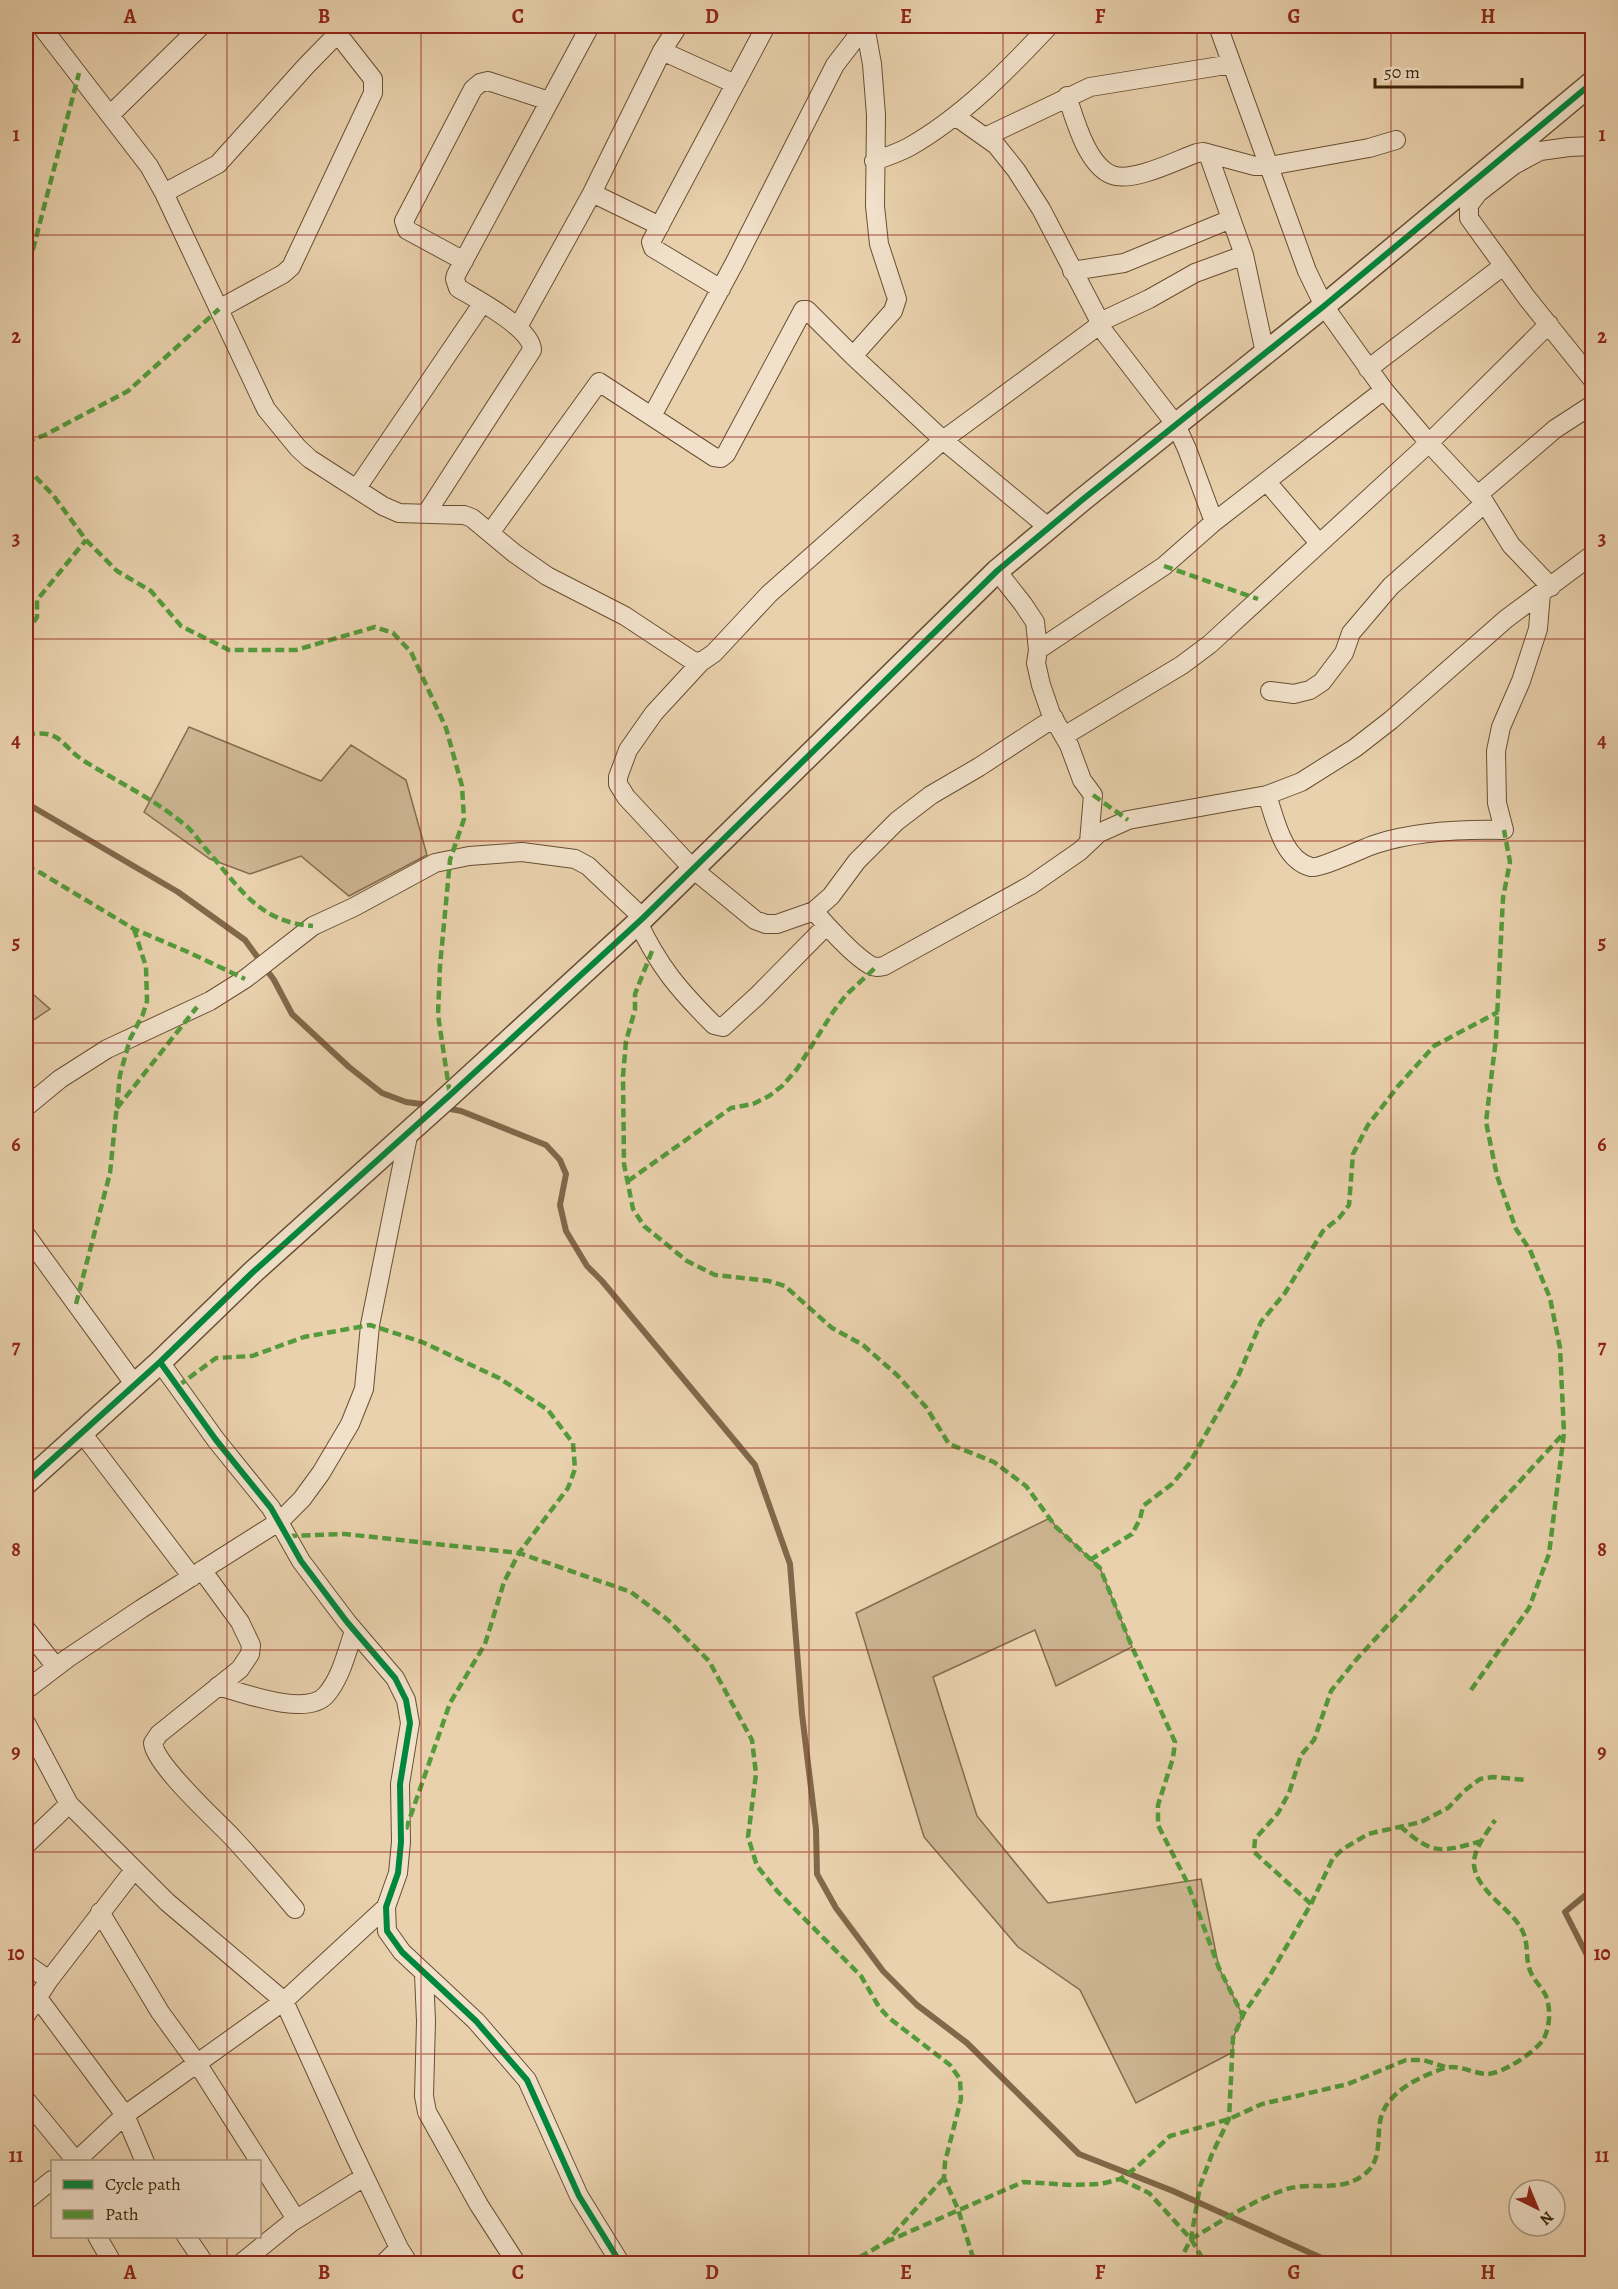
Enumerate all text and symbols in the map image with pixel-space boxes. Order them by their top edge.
text: A [123,3,137,30]
text: B [318,3,330,30]
text: C [512,3,524,30]
text: D [705,3,719,30]
text: E [900,3,912,30]
text: F [1095,3,1106,30]
text: G [1287,3,1301,30]
text: H [1481,3,1496,30]
scale bar [1375,51,1522,89]
text: 50 m [1384,60,1420,84]
text: 1 [12,121,20,148]
text: 1 [1598,121,1606,148]
text: 2 [11,323,21,350]
text: 2 [1597,323,1607,350]
text: 3 [12,525,20,552]
text: 3 [1598,525,1606,552]
text: 4 [11,727,21,754]
text: 4 [1597,727,1607,754]
text: 5 [12,929,20,956]
text: 5 [1598,929,1606,956]
text: 6 [11,1131,21,1158]
text: 6 [1597,1131,1607,1158]
text: 7 [12,1333,21,1360]
text: 7 [1598,1333,1607,1360]
text: 8 [11,1536,21,1563]
text: 8 [1597,1536,1607,1563]
text: 9 [11,1738,21,1765]
text: 9 [1597,1738,1607,1765]
text: 10 [7,1940,25,1967]
text: 10 [1593,1940,1611,1967]
text: 11 [9,2142,23,2169]
text: 11 [1595,2142,1609,2169]
legend [51,2160,261,2238]
text: Cycle path [105,2172,181,2196]
north arrow [1507,2178,1567,2238]
text: Path [105,2202,139,2226]
text: N [1535,2206,1558,2230]
text: A [123,2259,137,2286]
text: B [318,2259,330,2286]
text: C [512,2259,524,2286]
text: D [705,2259,719,2286]
text: E [900,2259,912,2286]
text: F [1095,2259,1106,2286]
text: G [1287,2259,1301,2286]
text: H [1481,2259,1496,2286]

